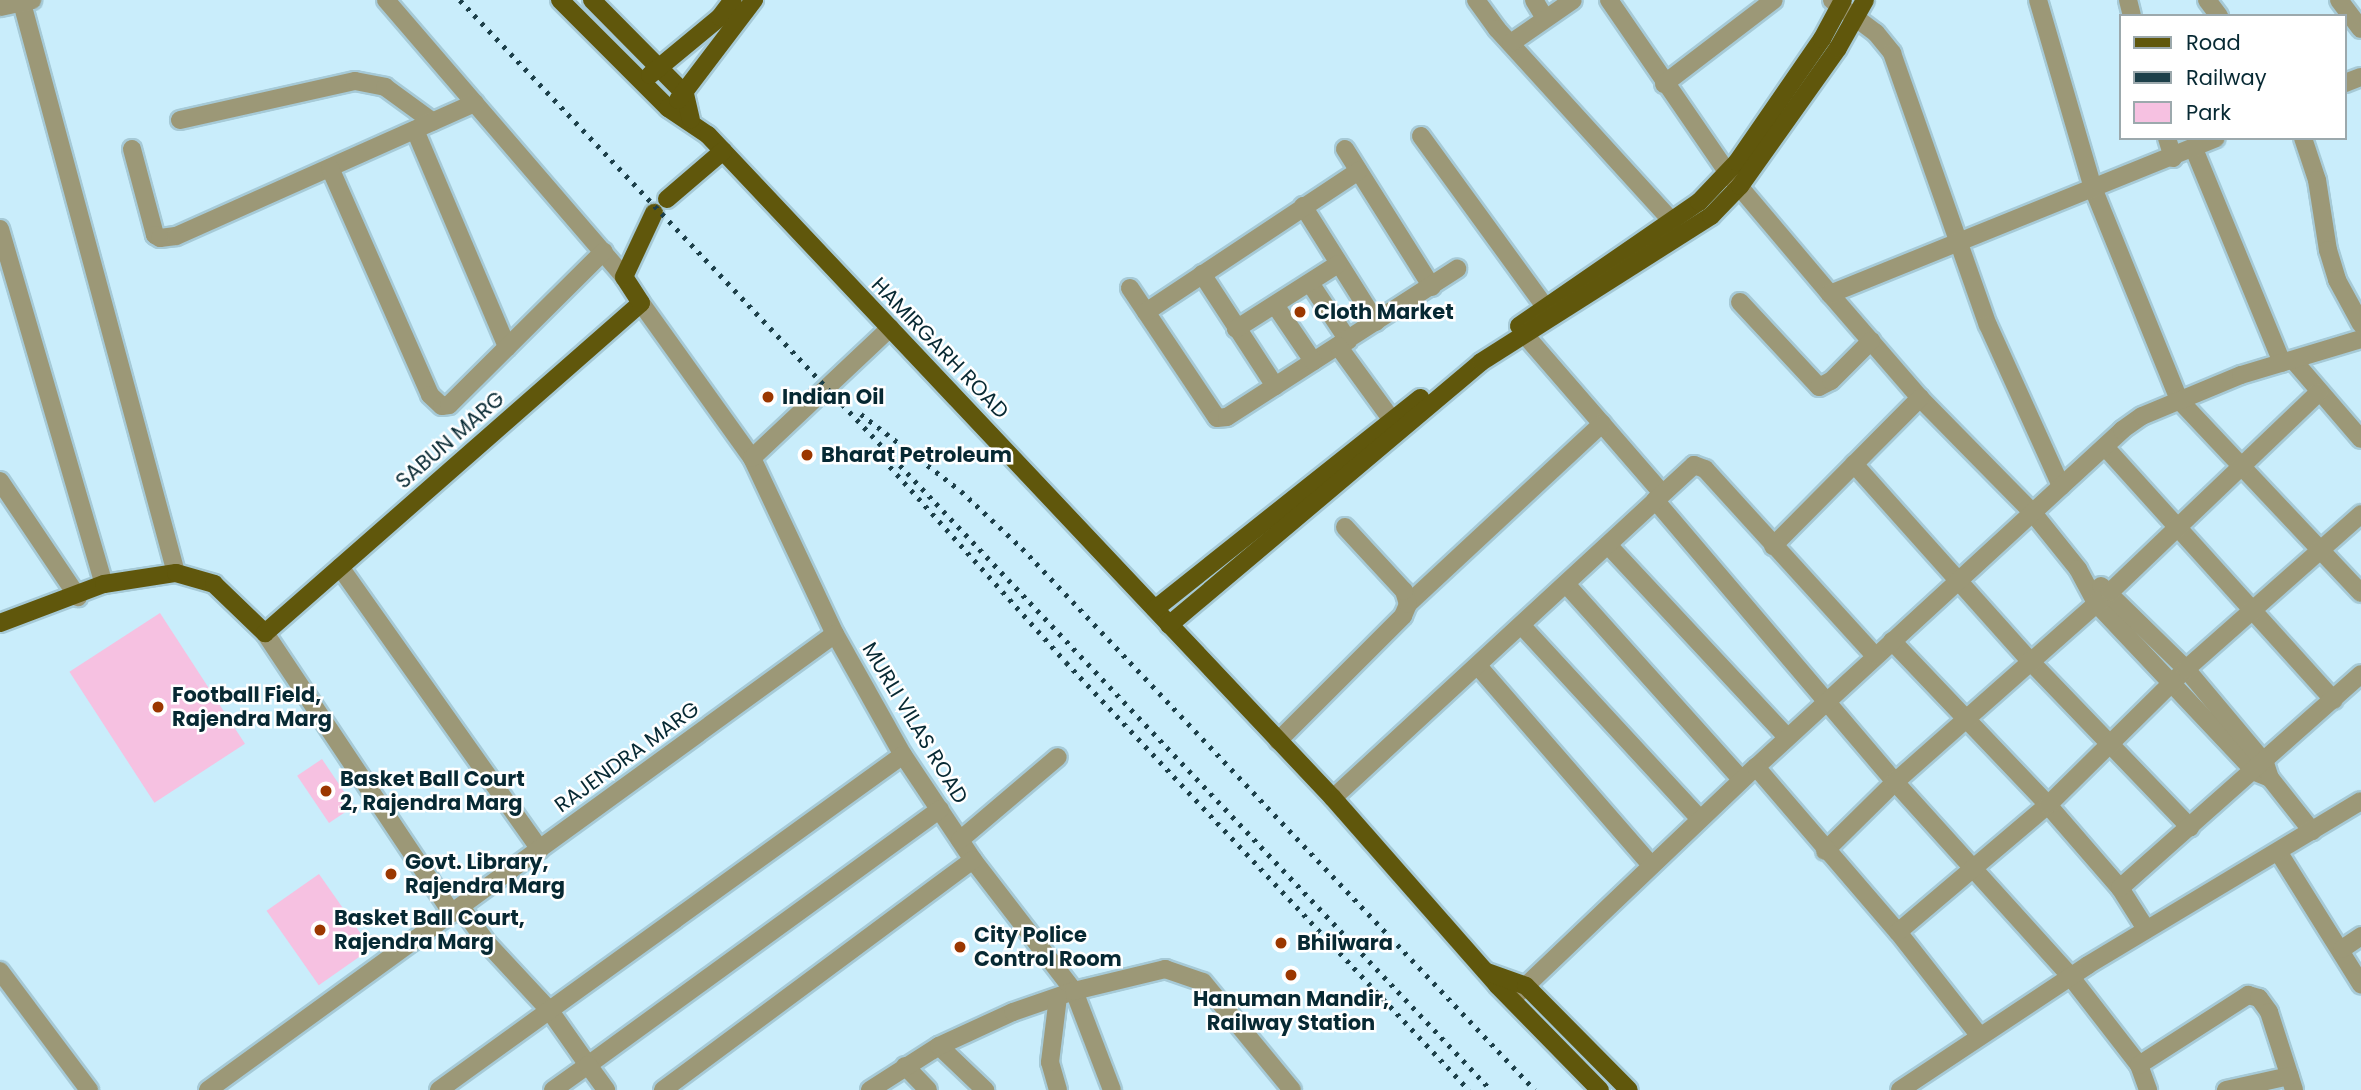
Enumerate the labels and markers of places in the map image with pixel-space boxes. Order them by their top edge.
place label: Cloth Market [1314,299,1454,325]
marker: Cloth Market [1292,304,1308,320]
place label: Indian Oil [782,384,885,410]
marker: Indian Oil [760,389,776,405]
place label: Bharat Petroleum [821,442,1012,468]
marker: Bharat Petroleum [799,447,815,463]
place label: Football Field, Rajendra Marg [172,682,332,732]
marker: Football Field, Rajendra Marg [150,699,166,715]
place label: Basket Ball Court 2, Rajendra Marg [340,766,525,816]
marker: Basket Ball Court 2, Rajendra Marg [318,783,334,799]
place label: Govt. Library, Rajendra Marg [405,849,565,899]
marker: Govt. Library, Rajendra Marg [383,866,399,882]
place label: Basket Ball Court, Rajendra Marg [334,905,525,955]
marker: Basket Ball Court, Rajendra Marg [312,922,328,938]
place label: City Police Control Room [974,922,1122,972]
place label: Bhilwara [1297,930,1393,956]
marker: Bhilwara [1271,933,1291,953]
marker: City Police Control Room [952,939,968,955]
marker: Hanuman Mandir, Railway Station [1283,967,1299,983]
place label: Hanuman Mandir, Railway Station [1193,986,1389,1036]

